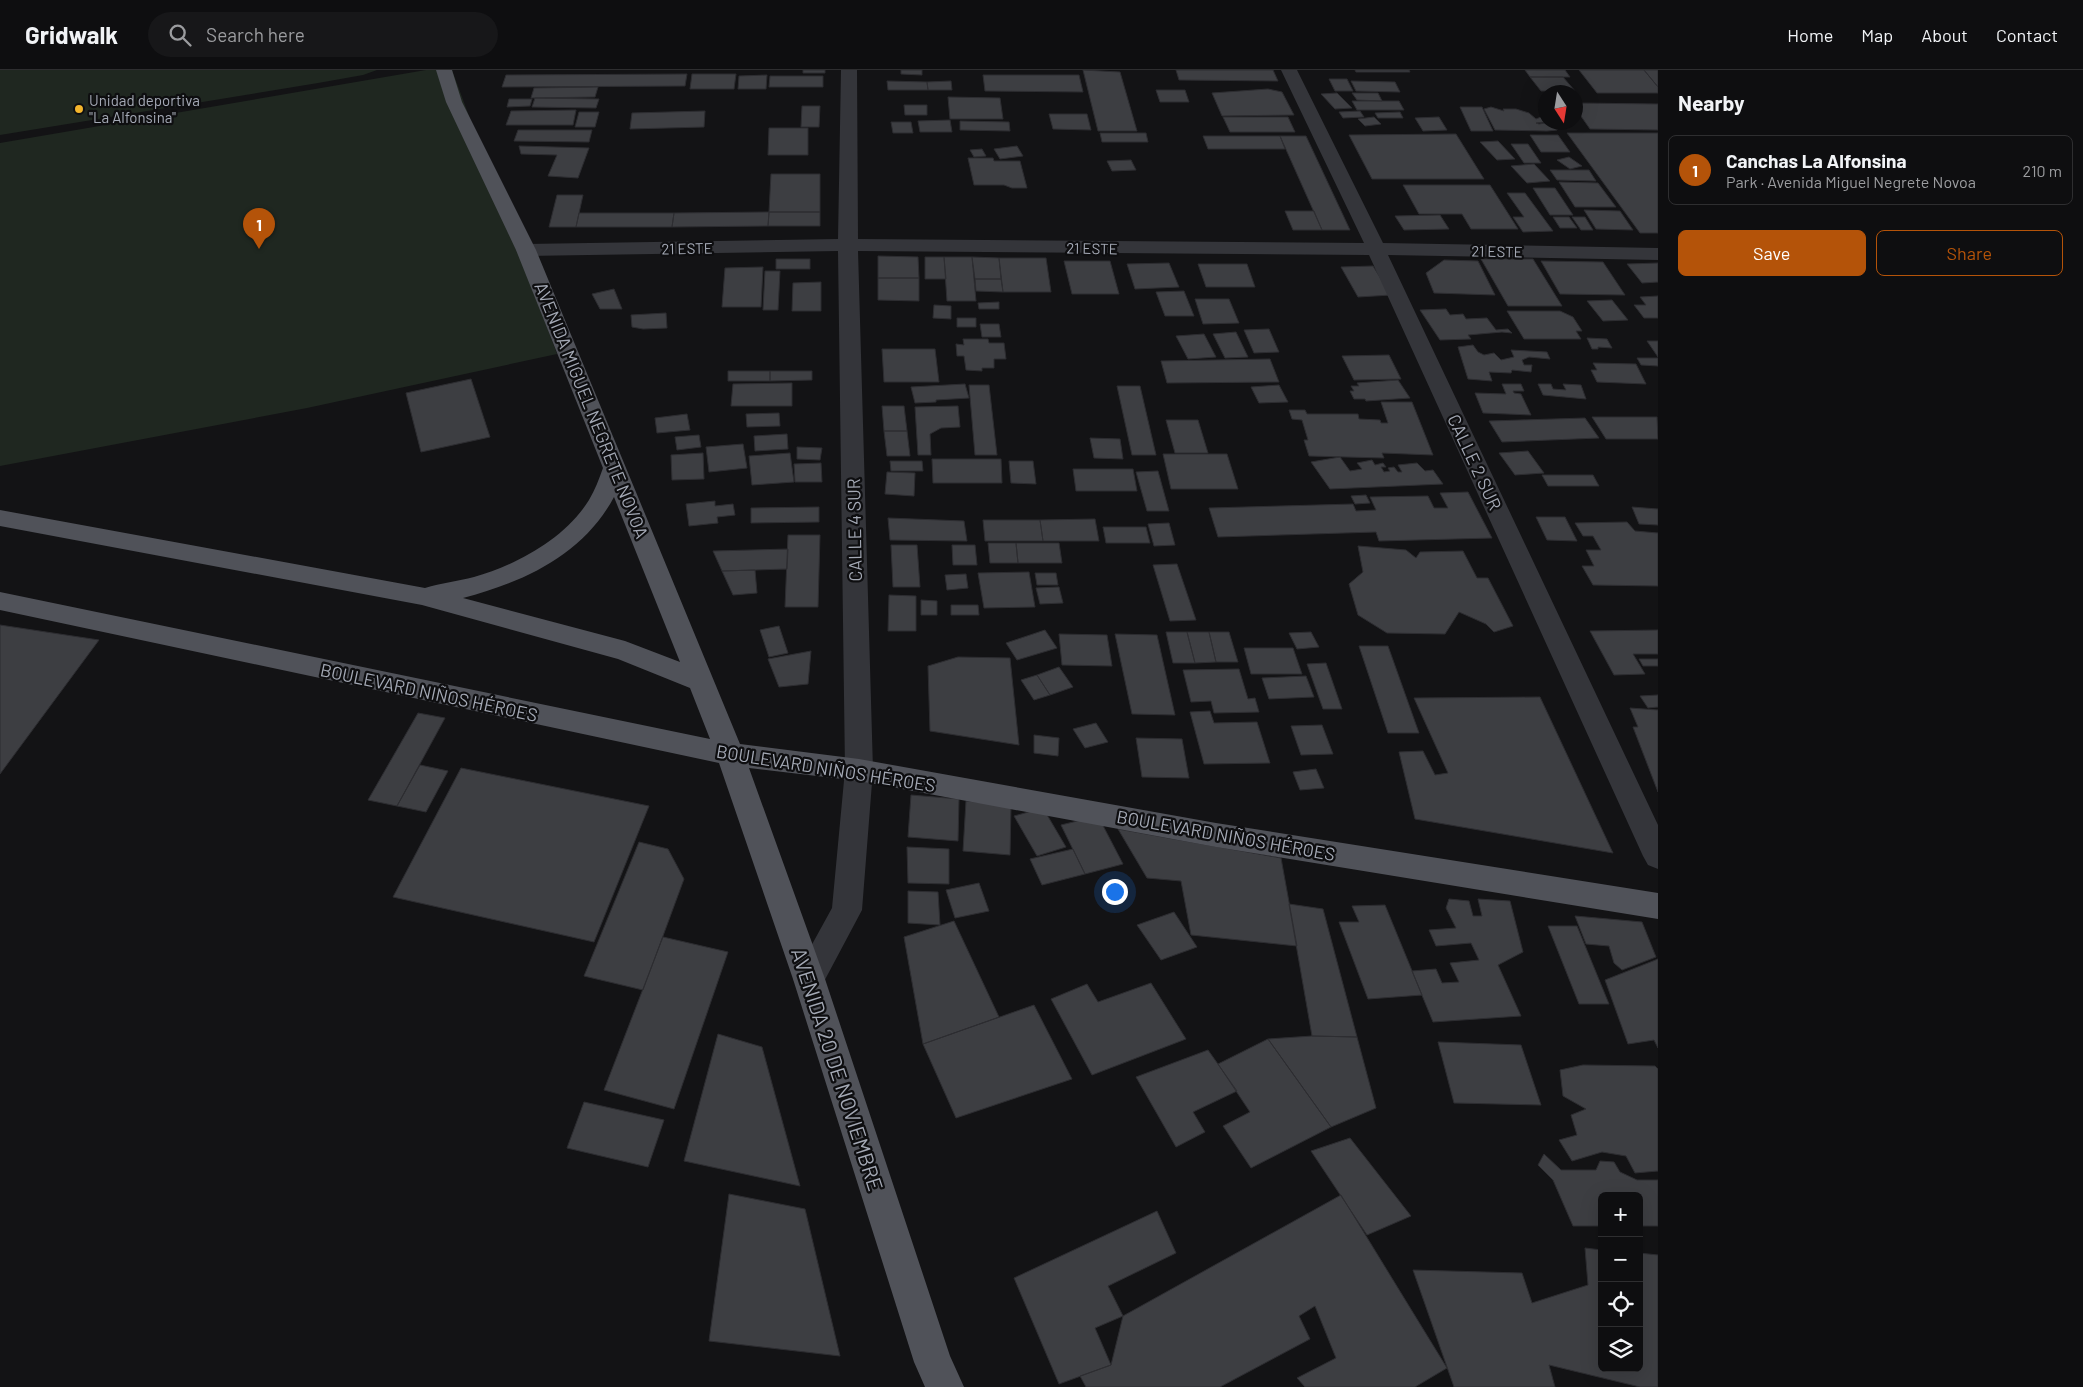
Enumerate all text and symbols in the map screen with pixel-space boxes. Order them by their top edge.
search box [148,12,498,57]
text: Gridwalk [25,20,118,49]
icon: search [166,21,194,49]
text: Search here [206,23,305,46]
text: Home [1787,24,1833,46]
text: Map [1861,24,1893,46]
text: About [1921,24,1968,46]
text: Contact [1996,24,2058,46]
north arrow [1538,85,1583,130]
text: Nearby [1678,90,1744,115]
place label: Unidad deportiva ''La Alfonsina'' [89,91,200,126]
marker: Unidad deportiva ''La Alfonsina'' [73,103,85,115]
text: Canchas La Alfonsina [1726,149,1906,172]
text: 1 [1692,161,1698,180]
text: 210 m [2023,161,2062,180]
text: Park · Avenida Miguel Negrete Novoa [1726,172,1976,191]
pin: 1 [243,208,275,249]
button: Save [1678,230,1866,276]
button: Share [1876,230,2063,276]
street label: 21 ESTE [661,239,713,257]
street label: 21 ESTE [1066,239,1118,257]
street label: 21 ESTE [1471,242,1523,260]
street label: AVENIDA MIGUEL NEGRETE NOVOA [530,279,654,541]
street label: CALLE 2 SUR [1443,411,1507,513]
street label: CALLE 4 SUR [842,478,866,582]
street label: BOULEVARD NIÑOS HÉROES [318,658,540,726]
street label: BOULEVARD NIÑOS HÉROES [715,740,937,796]
street label: BOULEVARD NIÑOS HÉROES [1115,805,1337,865]
your location [1102,879,1128,905]
street label: AVENIDA 20 DE NOVIEMBRE [787,944,889,1194]
map controls [1598,1192,1643,1372]
button: + [1598,1192,1643,1237]
button: − [1598,1237,1643,1282]
button: locate [1598,1282,1643,1327]
button: layers [1598,1327,1643,1372]

